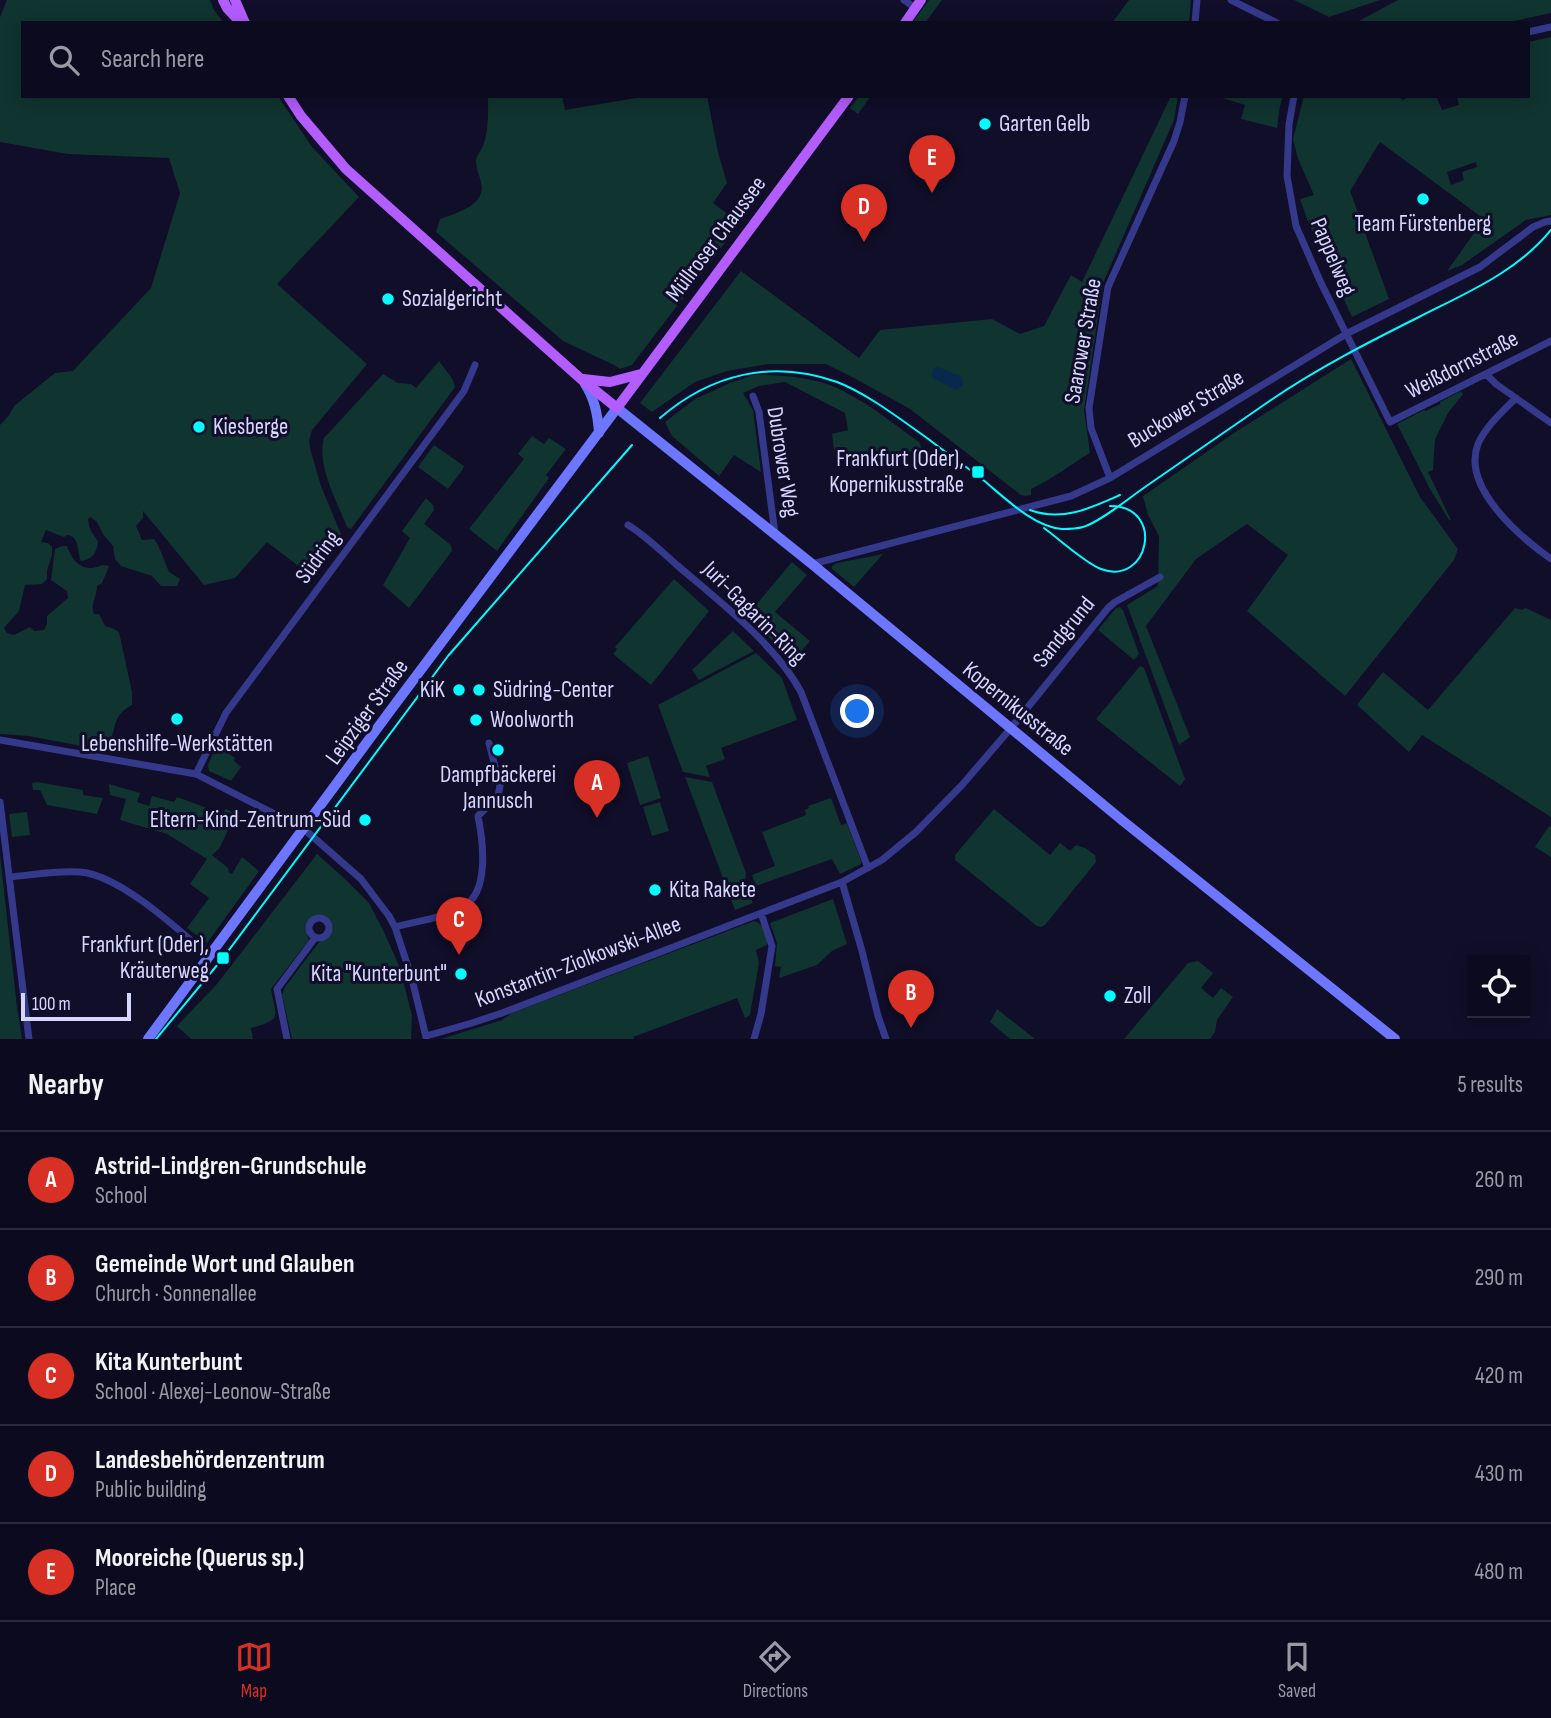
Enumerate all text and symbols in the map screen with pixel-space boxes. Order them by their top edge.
search box [21,21,1530,98]
icon: search [45,41,83,79]
text: Search here [101,44,204,75]
place label: Garten Gelb [999,110,1090,138]
marker: Garten Gelb [977,116,993,132]
pin: E [909,135,955,193]
street label: Müllroser Chaussee [660,171,772,307]
pin: D [841,184,887,242]
marker: Team Fürstenberg [1415,191,1431,207]
place label: Team Fürstenberg [1354,210,1492,238]
street label: Pappelweg [1304,214,1362,300]
street label: Saarower Straße [1058,276,1108,406]
place label: Sozialgericht [402,285,502,313]
marker: Sozialgericht [380,291,396,307]
street label: Weißdornstraße [1401,325,1523,405]
street label: Buckower Straße [1123,363,1249,455]
street label: Dubrower Weg [760,405,806,519]
place label: Kiesberge [213,413,288,441]
marker: Kiesberge [191,419,207,435]
place label: Frankfurt (Oder), Kopernikusstraße [829,445,964,499]
marker: Frankfurt (Oder), Kopernikusstraße [970,464,986,480]
street label: Südring [289,525,347,589]
street label: Juri-Gagarin-Ring [696,555,812,671]
street label: Sandgrund [1027,591,1101,673]
street label: Leipziger Straße [319,654,415,770]
street label: Kopernikusstraße [957,656,1079,762]
place label: KiK [420,676,446,704]
place label: Südring-Center [493,676,614,704]
marker: KiK [451,682,467,698]
marker: Südring-Center [471,682,487,698]
your location [840,694,874,728]
place label: Woolworth [490,706,574,734]
marker: Lebenshilfe-Werkstätten [169,711,185,727]
marker: Woolworth [468,712,484,728]
place label: Lebenshilfe-Werkstätten [81,730,273,758]
marker: Dampfbäckerei Jannusch [490,742,506,758]
pin: A [574,760,620,818]
place label: Dampfbäckerei Jannusch [440,761,556,815]
place label: Eltern-Kind-Zentrum-Süd [150,806,351,834]
marker: Eltern-Kind-Zentrum-Süd [357,812,373,828]
place label: Kita Rakete [669,876,756,904]
marker: Kita Rakete [647,882,663,898]
pin: C [436,897,482,955]
street label: Konstantin-Ziolkowski-Allee [471,910,685,1014]
place label: Frankfurt (Oder), Kräuterweg [81,931,209,985]
marker: Frankfurt (Oder), Kräuterweg [215,950,231,966]
map controls [1467,955,1530,1018]
button: locate [1467,955,1530,1018]
place label: Kita "Kunterbunt" [311,960,447,988]
marker: Kita "Kunterbunt" [453,966,469,982]
pin: B [888,970,934,1028]
place label: Zoll [1124,982,1151,1010]
marker: Zoll [1102,988,1118,1004]
scale bar [21,990,131,1022]
text: 100 m [32,993,71,1016]
text: Nearby [28,1067,104,1103]
text: 5 results [1457,1071,1523,1099]
text: Astrid-Lindgren-Grundschule [95,1151,367,1182]
text: A [46,1166,56,1194]
text: 260 m [1475,1166,1523,1194]
text: School [95,1182,147,1210]
text: Gemeinde Wort und Glauben [95,1249,355,1280]
text: B [46,1264,56,1292]
text: 290 m [1475,1264,1523,1292]
text: Church · Sonnenallee [95,1280,257,1308]
text: Kita Kunterbunt [95,1347,242,1378]
text: C [45,1362,57,1390]
text: 420 m [1475,1362,1523,1390]
text: School · Alexej-Leonow-Straße [95,1378,331,1406]
text: Landesbehördenzentrum [95,1445,325,1476]
text: D [45,1460,57,1488]
text: 430 m [1475,1460,1523,1488]
text: Public building [95,1476,206,1504]
text: Mooreiche (Querus sp.) [95,1543,304,1574]
text: E [46,1558,56,1586]
text: 480 m [1475,1558,1523,1586]
text: Place [95,1574,136,1602]
tab: Map [235,1638,273,1703]
tab: Directions [743,1638,808,1703]
tab: Saved [1278,1638,1316,1703]

